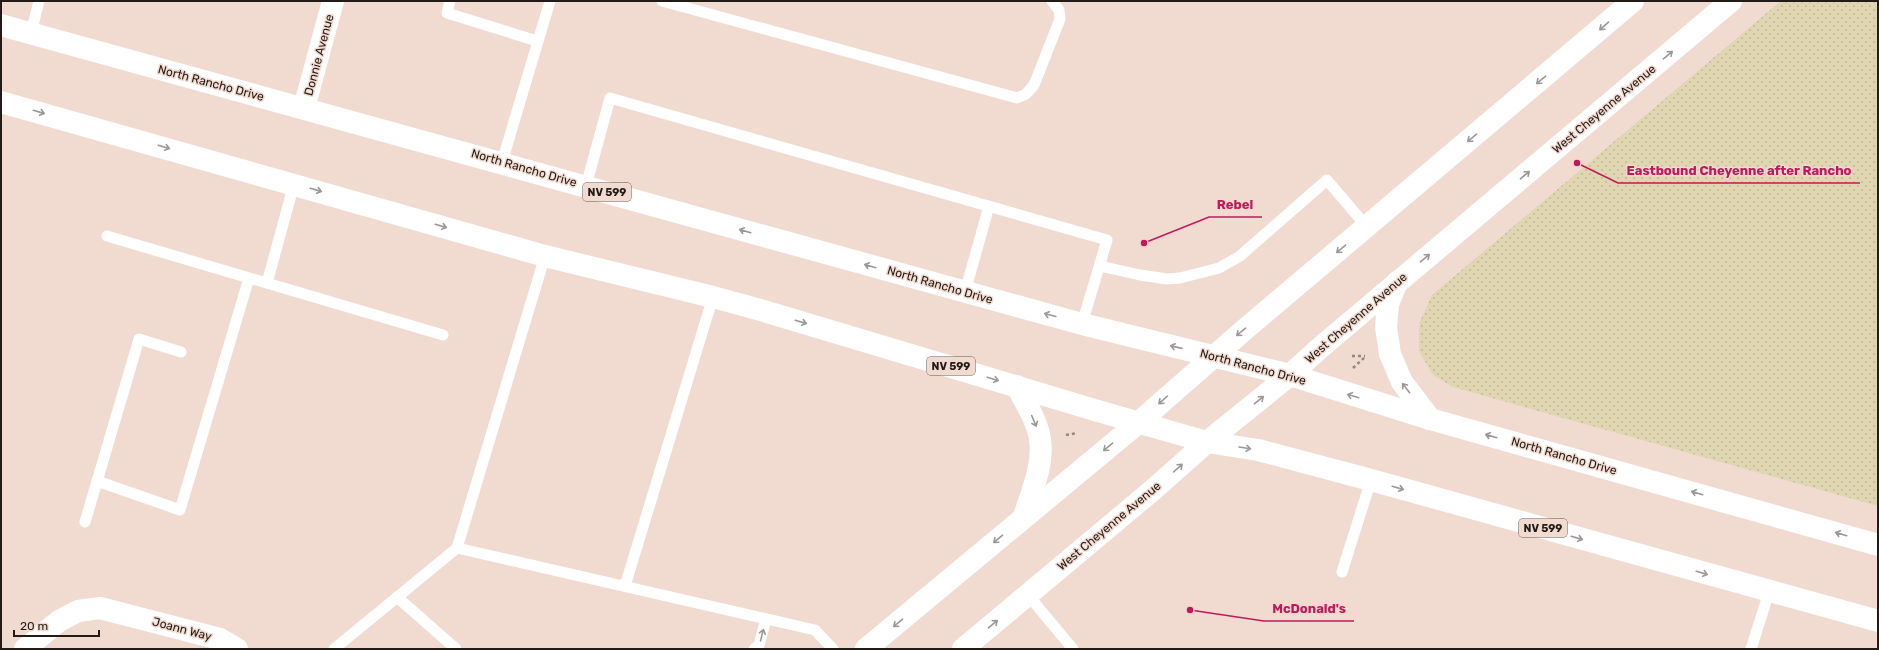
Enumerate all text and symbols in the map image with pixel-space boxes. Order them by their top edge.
street label: Donnie Avenue [301,12,337,97]
one-way arrow [1598,22,1609,31]
one-way arrow [1662,51,1673,60]
street label: West Cheyenne Avenue [1549,61,1659,156]
street label: North Rancho Drive [156,62,266,104]
one-way arrow [1536,75,1546,85]
one-way arrow [32,109,45,116]
one-way arrow [1467,133,1477,142]
one-way arrow [157,144,170,151]
street label: North Rancho Drive [470,146,579,190]
callout: Eastbound Cheyenne after Rancho [1618,158,1860,183]
text: Eastbound Cheyenne after Rancho [1626,163,1852,178]
one-way arrow [1520,170,1530,179]
road number: NV 599 [583,183,631,201]
one-way arrow [309,187,322,194]
callout: Rebel [1209,192,1262,217]
text: Rebel [1217,197,1253,212]
one-way arrow [434,223,447,230]
one-way arrow [739,226,752,234]
one-way arrow [1335,244,1346,253]
one-way arrow [1420,254,1431,263]
one-way arrow [864,261,877,269]
street label: North Rancho Drive [886,263,995,307]
street label: West Cheyenne Avenue [1302,270,1410,366]
one-way arrow [1043,311,1056,318]
one-way arrow [795,319,808,326]
one-way arrow [1236,328,1246,337]
one-way arrow [1170,343,1183,350]
street label: North Rancho Drive [1198,346,1308,388]
road number: NV 599 [927,357,975,375]
one-way arrow [987,376,1000,383]
one-way arrow [1402,383,1410,394]
one-way arrow [1346,392,1359,399]
one-way arrow [1158,396,1169,405]
one-way arrow [1254,396,1265,404]
one-way arrow [1031,415,1038,427]
one-way arrow [1485,432,1498,439]
street label: North Rancho Drive [1510,434,1619,478]
one-way arrow [1103,443,1114,452]
one-way arrow [1238,444,1251,452]
one-way arrow [1172,463,1183,472]
street label: West Cheyenne Avenue [1054,478,1164,573]
one-way arrow [1391,484,1404,492]
one-way arrow [1691,489,1704,496]
road number: NV 599 [1519,519,1567,537]
one-way arrow [1834,530,1847,537]
one-way arrow [992,535,1003,544]
one-way arrow [1571,535,1584,542]
one-way arrow [1696,570,1709,577]
callout: McDonald's [1264,596,1354,621]
text: McDonald's [1272,601,1346,616]
scale bar [14,612,99,638]
street label: Joann Way [151,614,214,644]
one-way arrow [892,618,903,627]
text: 20 m [20,619,48,633]
one-way arrow [987,620,998,628]
one-way arrow [758,629,766,642]

